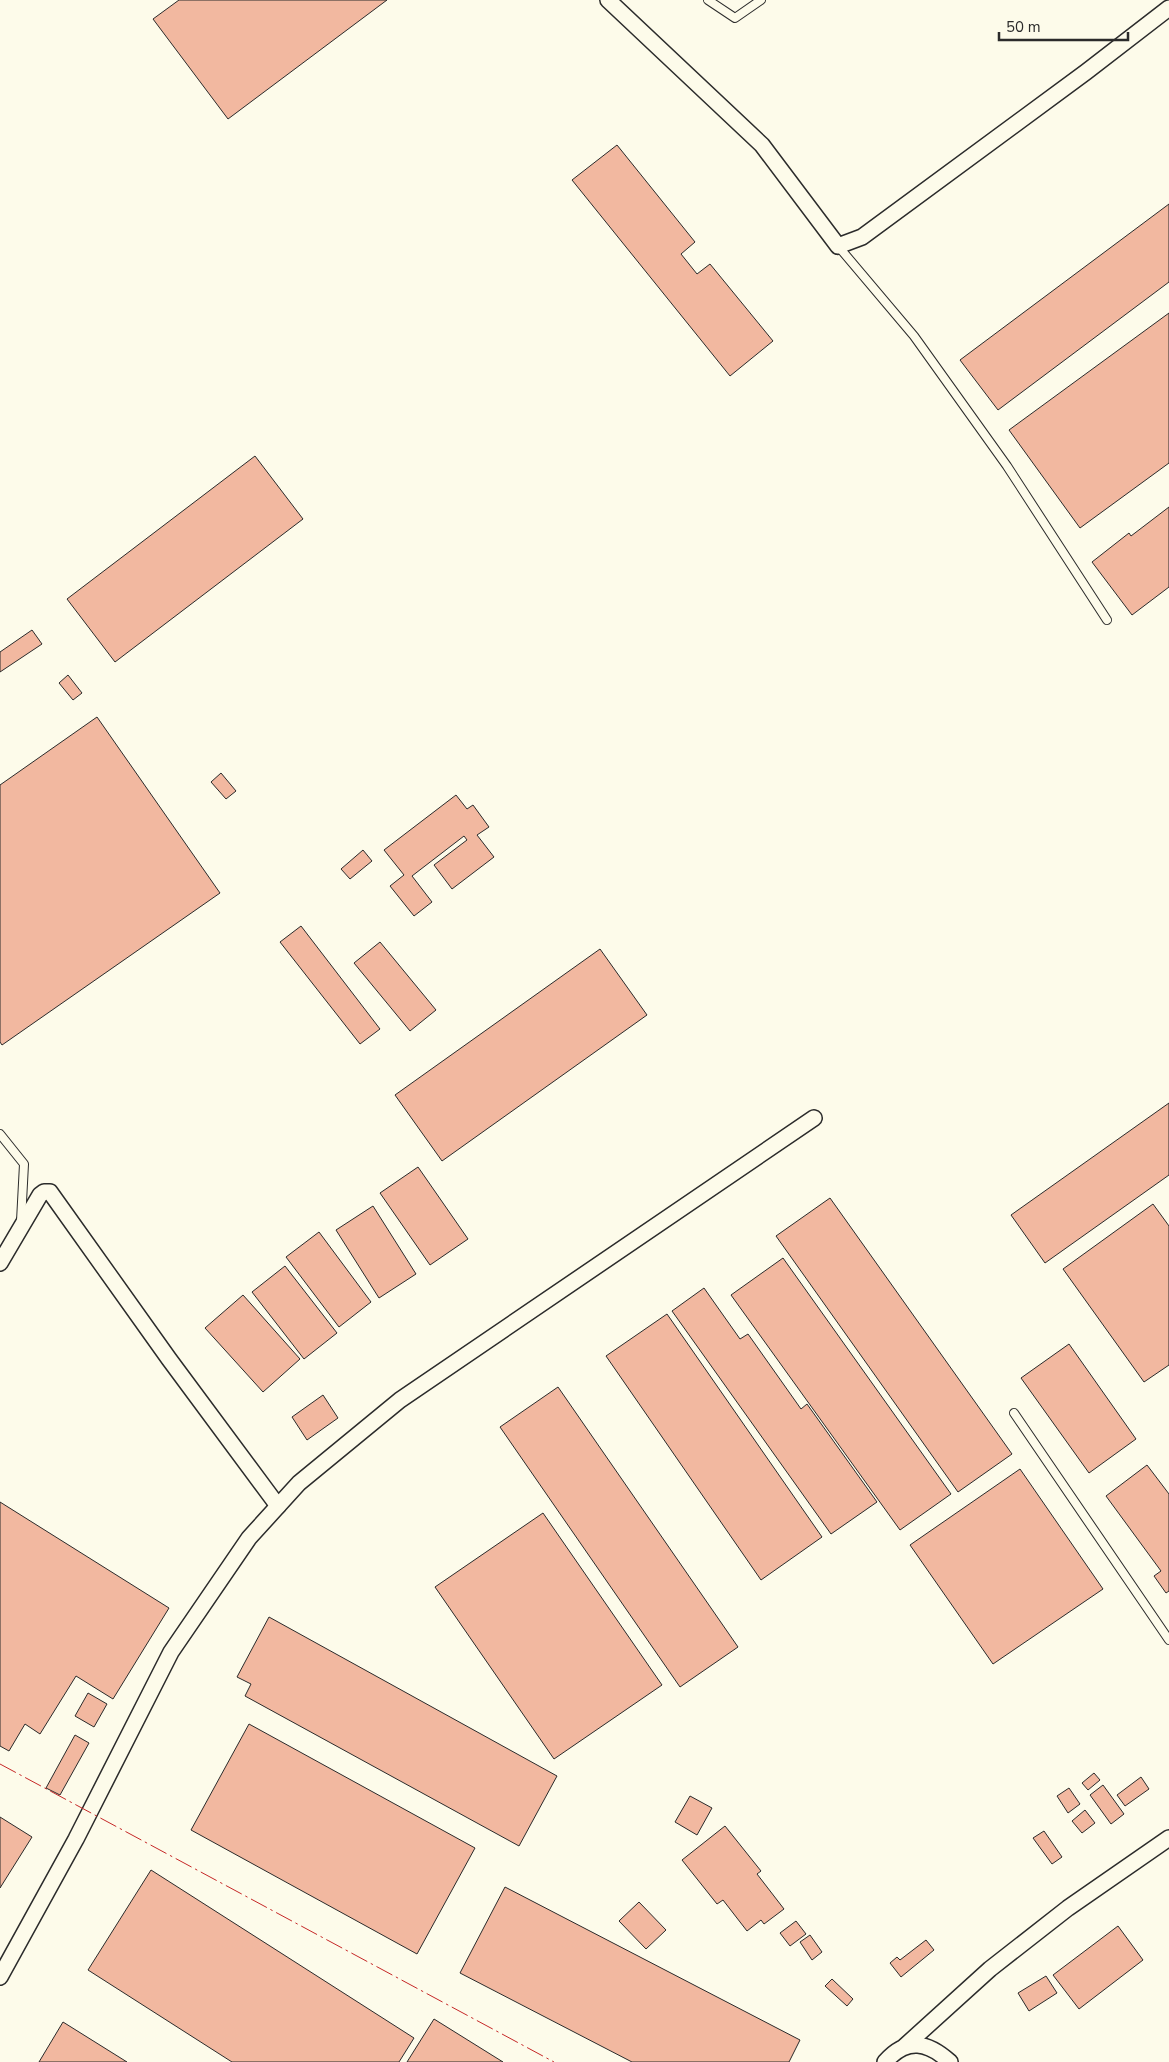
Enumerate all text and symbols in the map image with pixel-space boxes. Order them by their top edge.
scale bar [999,10,1128,42]
text: 50 m [1006,17,1041,37]

